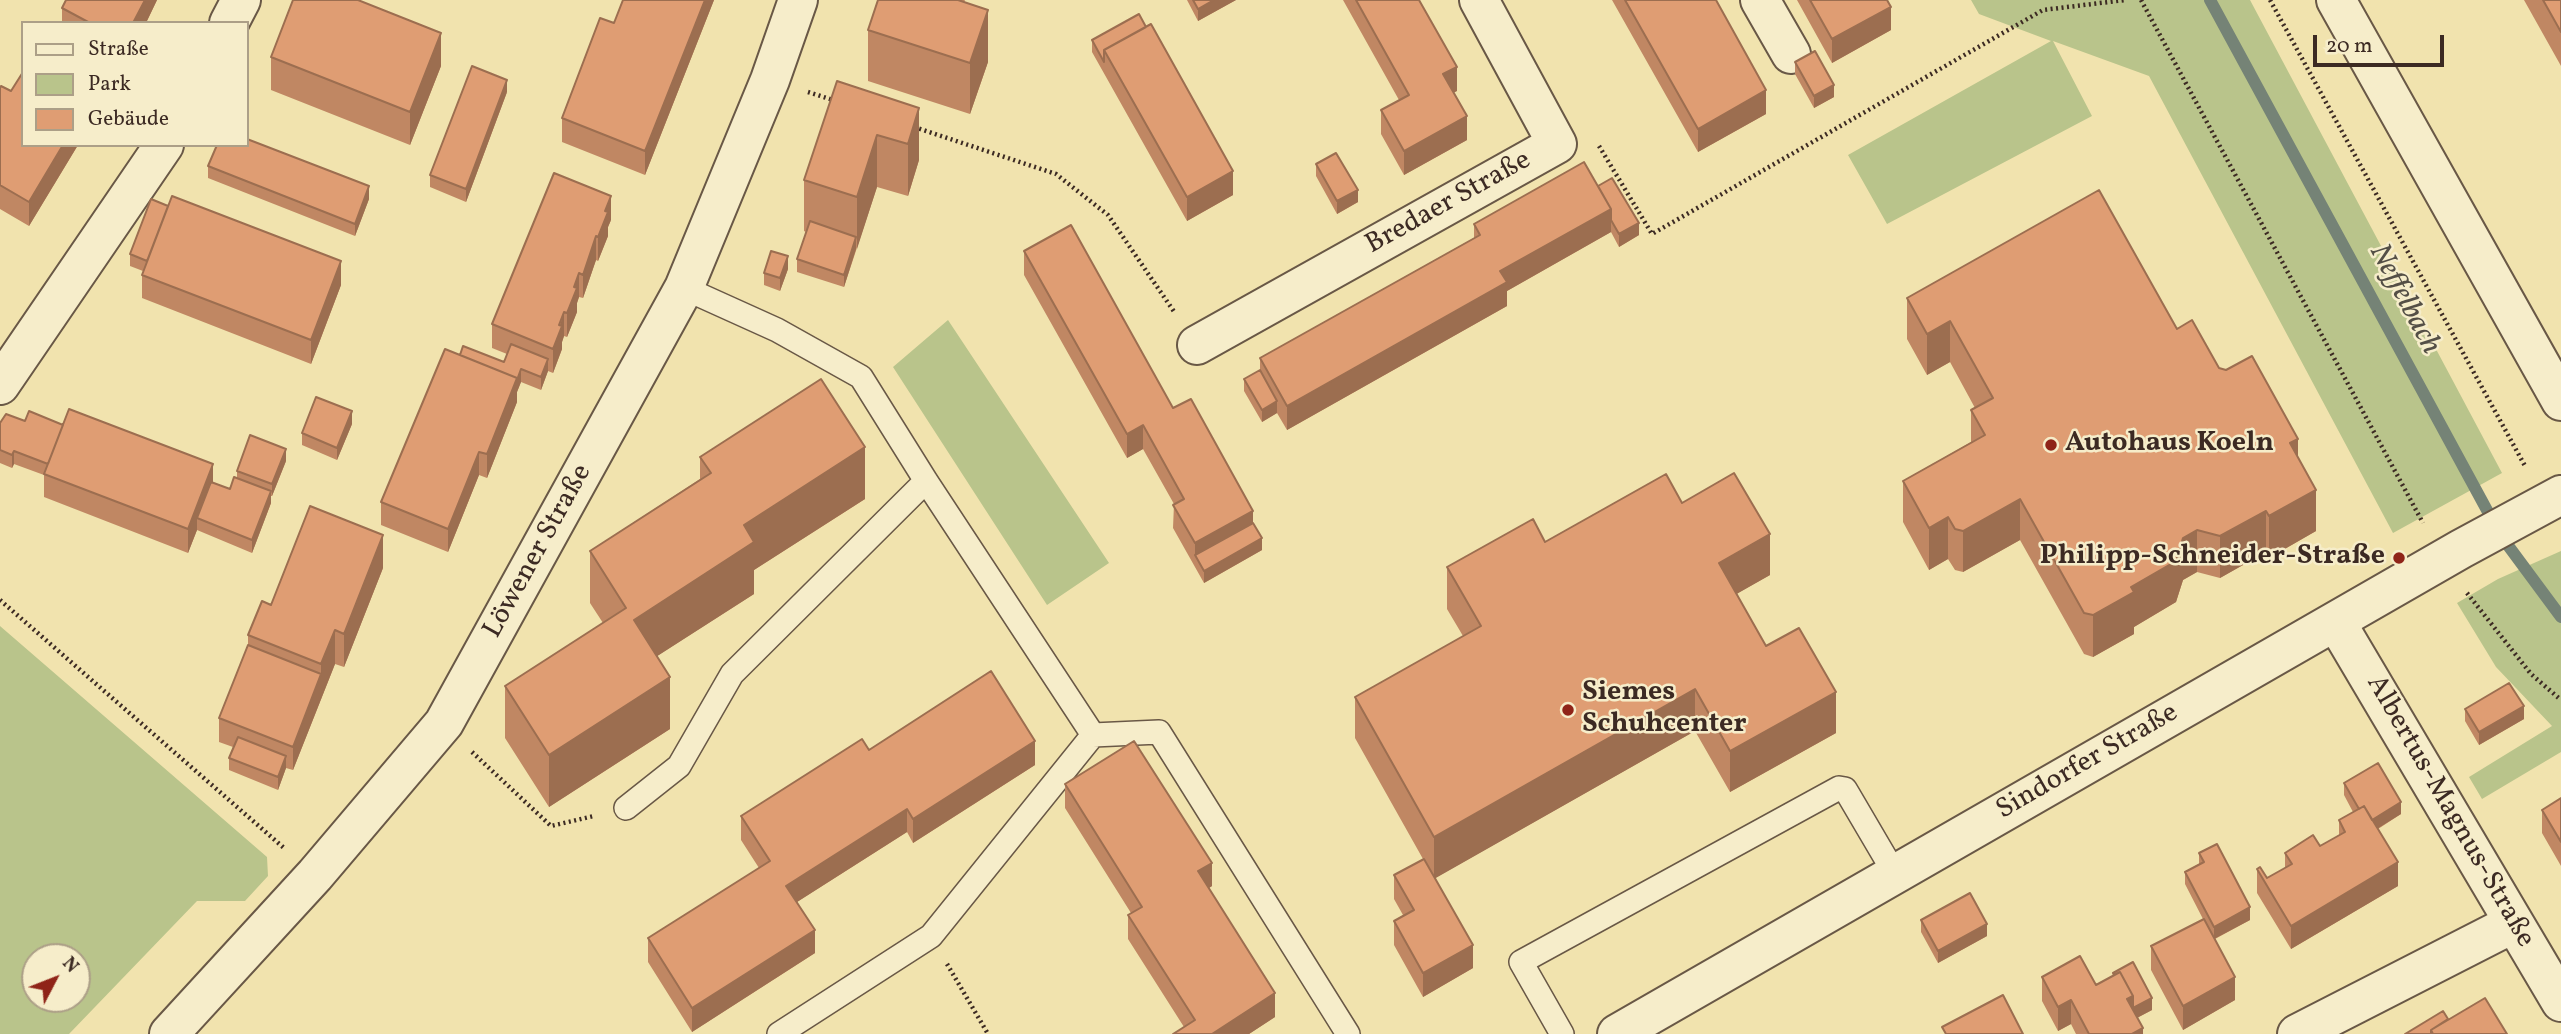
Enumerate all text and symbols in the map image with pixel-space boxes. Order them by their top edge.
legend [21,21,248,147]
scale bar [2316,21,2447,65]
text: 20 m [2326,32,2372,61]
text: Straße [88,35,149,64]
text: Park [88,70,131,99]
text: Gebäude [88,105,169,134]
street label: Bredaer Straße [1360,145,1538,263]
water label: Neffelbach [2359,239,2447,361]
place label: Autohaus Koeln [2065,428,2274,462]
marker: Autohaus Koeln [2043,437,2059,453]
street label: Löwener Straße [477,459,601,645]
place label: Philipp-Schneider-Straße [2040,541,2385,575]
marker: Philipp-Schneider-Straße [2391,550,2407,566]
street label: Albertus-Magnus-Straße [2357,670,2541,954]
place label: Siemes Schuhcenter [1582,677,1747,743]
street label: Sindorfer Straße [1991,697,2185,829]
marker: Siemes Schuhcenter [1560,702,1576,718]
north arrow [21,943,91,1013]
text: N [56,951,84,979]

